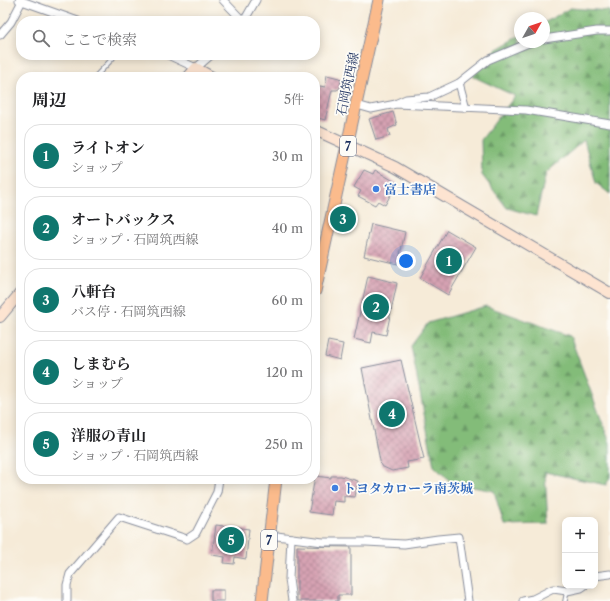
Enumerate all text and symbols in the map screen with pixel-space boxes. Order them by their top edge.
north arrow [514,12,550,48]
search box [16,16,320,60]
icon: search [30,27,52,49]
text: ここで検索 [62,30,137,49]
street label: 石岡筑西線 [332,51,362,117]
text: 周辺 [32,90,66,110]
text: 5件 [284,91,304,107]
road number: 7 [340,136,356,156]
text: ライトオン [71,138,145,157]
text: 1 [43,148,49,164]
text: 30 m [272,148,303,164]
text: ショップ [71,159,123,175]
place label: 富士書店 [384,181,436,197]
marker: 富士書店 [371,184,381,194]
pin: 3 [330,204,356,234]
text: オートバックス [71,210,176,229]
text: 2 [42,220,50,236]
text: 40 m [272,220,303,236]
text: ショップ · 石岡筑西線 [71,231,198,247]
pin: 1 [436,246,462,276]
your location [396,251,416,271]
text: 八軒台 [71,282,116,301]
text: 3 [42,292,50,308]
text: 60 m [272,292,303,308]
pin: 2 [363,292,389,322]
text: バス停 · 石岡筑西線 [71,303,186,319]
text: しまむら [71,354,131,373]
text: 4 [42,364,50,380]
text: 120 m [266,364,303,380]
text: ショップ [71,375,123,391]
pin: 4 [379,399,405,429]
text: 洋服の青山 [71,426,146,445]
text: 5 [42,436,50,452]
text: 250 m [265,436,303,452]
text: ショップ · 石岡筑西線 [71,447,198,463]
place label: トヨタカローラ南茨城 [343,480,473,496]
marker: トヨタカローラ南茨城 [330,483,340,493]
map controls [562,517,598,589]
button: + [562,517,598,553]
pin: 5 [218,525,244,555]
road number: 7 [261,530,277,550]
button: − [562,553,598,589]

